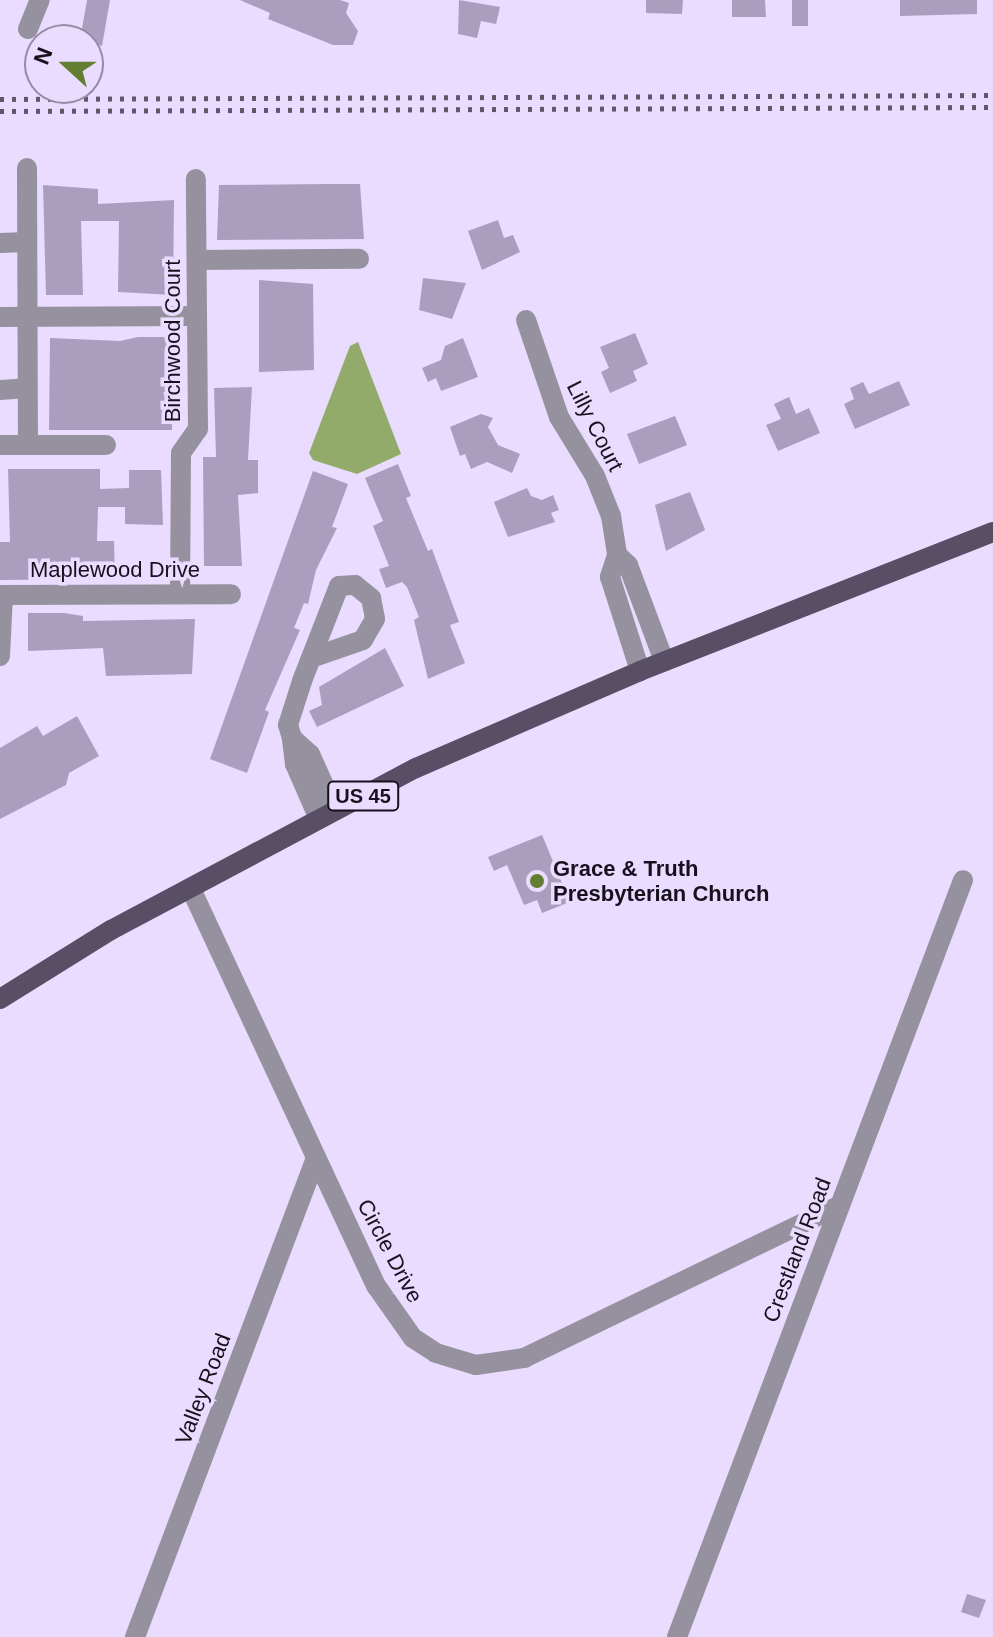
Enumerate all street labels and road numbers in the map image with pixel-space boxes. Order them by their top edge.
street label: Birchwood Court [160,260,186,422]
street label: Lilly Court [561,376,629,476]
street label: Maplewood Drive [30,557,200,583]
road number: US 45 [327,780,399,812]
street label: Crestland Road [757,1174,837,1326]
street label: Circle Drive [352,1195,428,1307]
street label: Valley Road [170,1330,236,1448]

